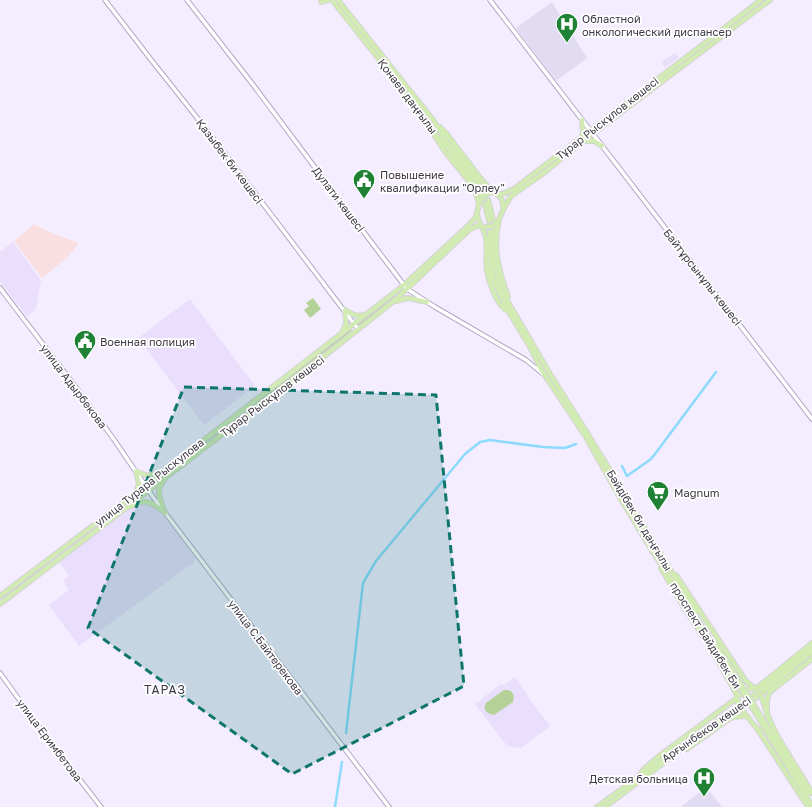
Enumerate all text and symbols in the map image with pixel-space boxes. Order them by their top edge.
hospital icon: Областной онкологический диспансер [554,11,580,44]
place label: Областной онкологический диспансер [582,12,732,38]
street label: Қонаев даңғылы [376,56,440,136]
street label: Тұрар Рыскұлов көшесі [553,74,662,163]
street label: Қазыбек би көшесі [194,116,266,206]
street label: Дулати көшесі [310,164,368,234]
public building icon: Повышение квалификации "Орлеу" [351,167,377,200]
place label: Повышение квалификации "Орлеу" [380,168,505,194]
street label: Байтұрсынұлы көшесі [660,226,745,329]
public building icon: Военная полиция [72,328,98,361]
place label: Военная полиция [100,335,195,348]
street label: улица Адырбекова [38,341,110,431]
street label: Тұрар Рыскұлов көшесі [218,353,327,440]
street label: улица Турара Рыскулова [92,435,206,529]
street label: Бәйдібек би даңғылы [605,467,675,573]
supermarket icon: Magnum [645,479,671,512]
place label: Magnum [674,486,720,499]
street label: проспект Байдибек Би [668,579,744,691]
street label: улица С.Байтерекова [226,597,306,697]
district label: ТАРАЗ [144,682,186,697]
street label: Арғынбеков көшесі [659,693,753,765]
street label: улица Еримбетова [15,696,85,784]
hospital icon: Детская больница [691,765,717,798]
place label: Детская больница [589,772,688,785]

